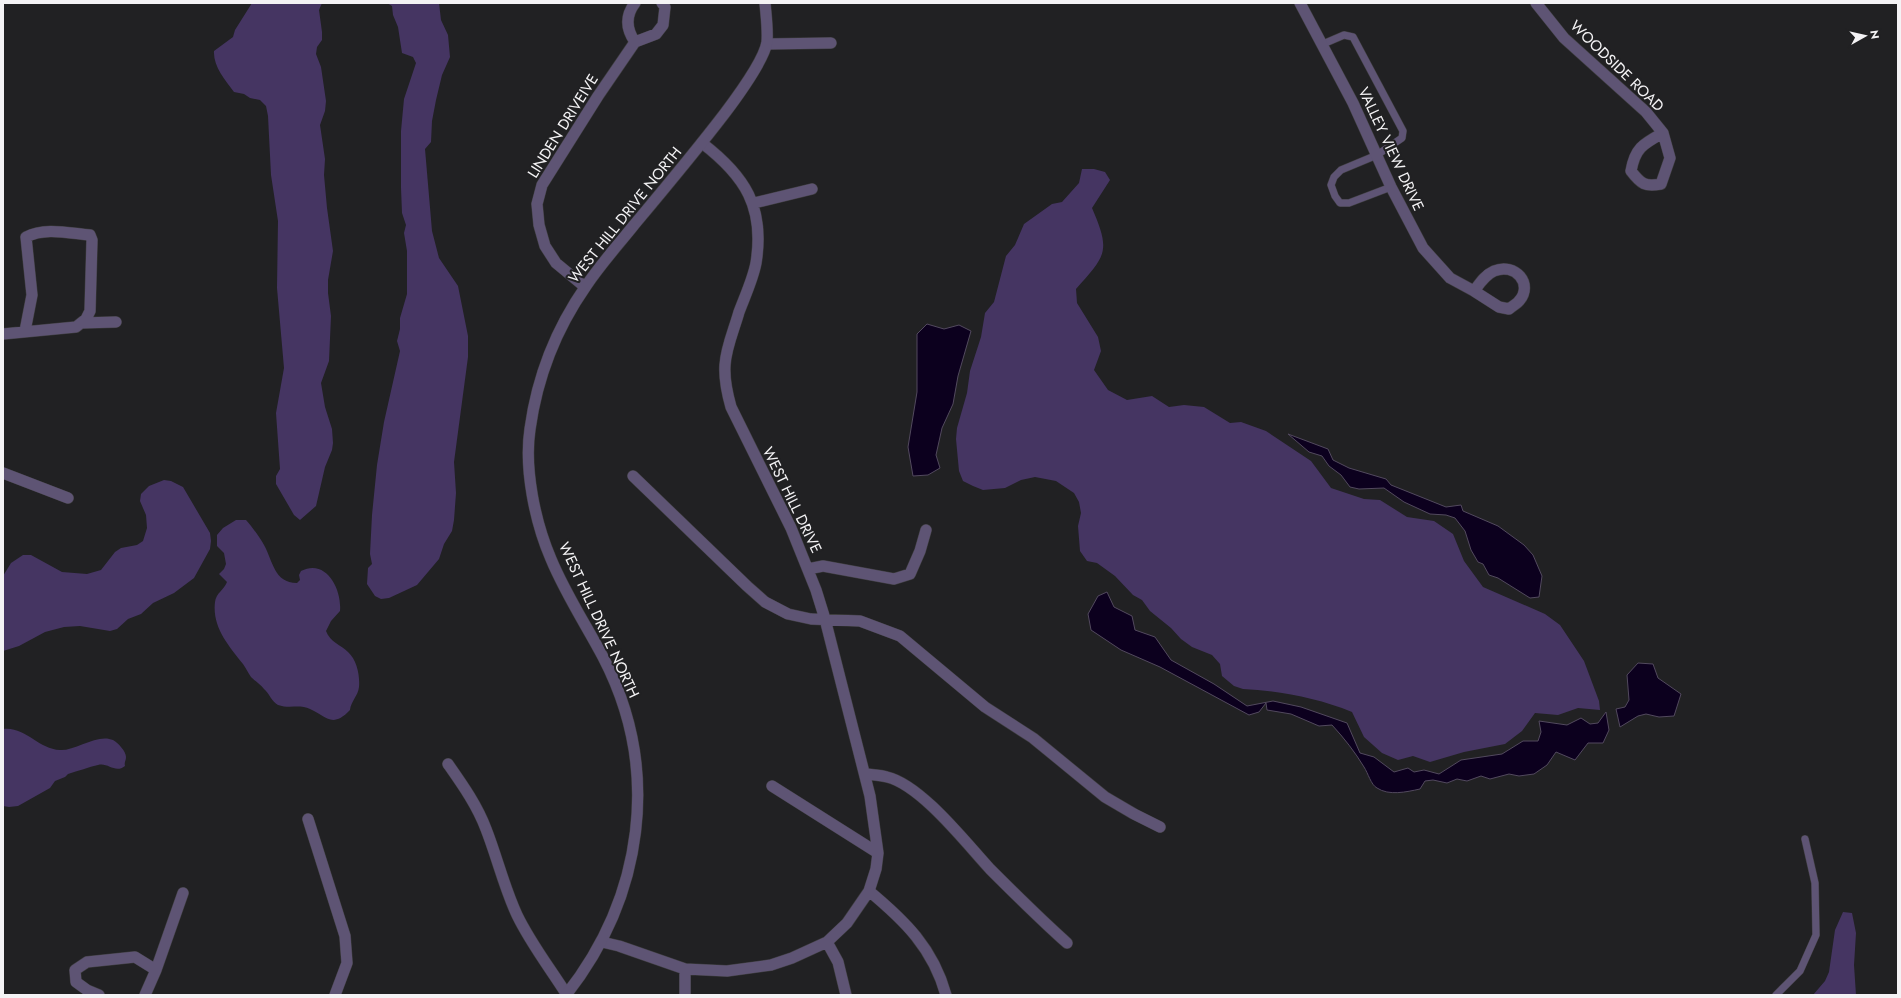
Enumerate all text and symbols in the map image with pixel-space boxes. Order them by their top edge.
street label: WOODSIDE ROAD [1565,15,1669,117]
north arrow [1845,16,1885,56]
text: N [1866,29,1883,40]
street label: LINDEN DRIVEIVE [522,70,604,182]
street label: VALLEY VIEW DRIVE [1353,83,1429,215]
street label: WEST HILL DRIVE NORTH [563,142,687,288]
street label: WEST HILL DRIVE [757,443,827,557]
street label: WEST HILL DRIVE NORTH [553,538,645,702]

